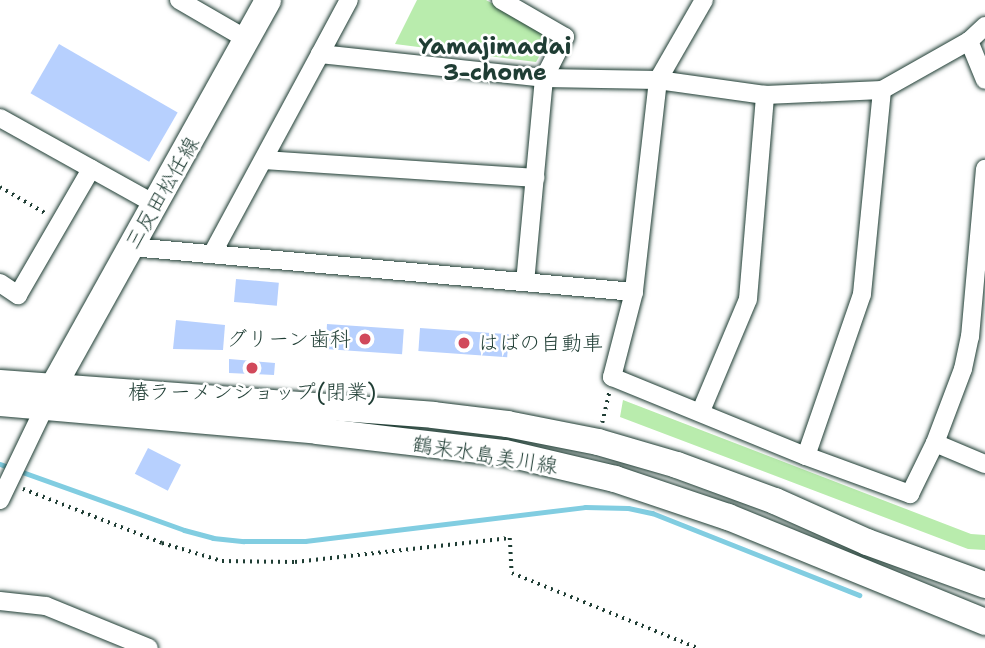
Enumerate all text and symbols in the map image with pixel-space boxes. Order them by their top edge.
district label: Yamajimadai 3-chome [419,32,571,86]
street label: 三反田松任線 [120,132,204,254]
place label: グリーン歯科 [225,326,351,352]
place label: はばの自動車 [478,330,604,356]
marker: グリーン歯科 [357,331,373,347]
marker: はばの自動車 [456,335,472,351]
marker: 椿ラーメンショップ(閉業) [244,360,260,376]
place label: 椿ラーメンショップ(閉業) [128,379,376,405]
street label: 鶴来水島美川線 [410,431,560,479]

